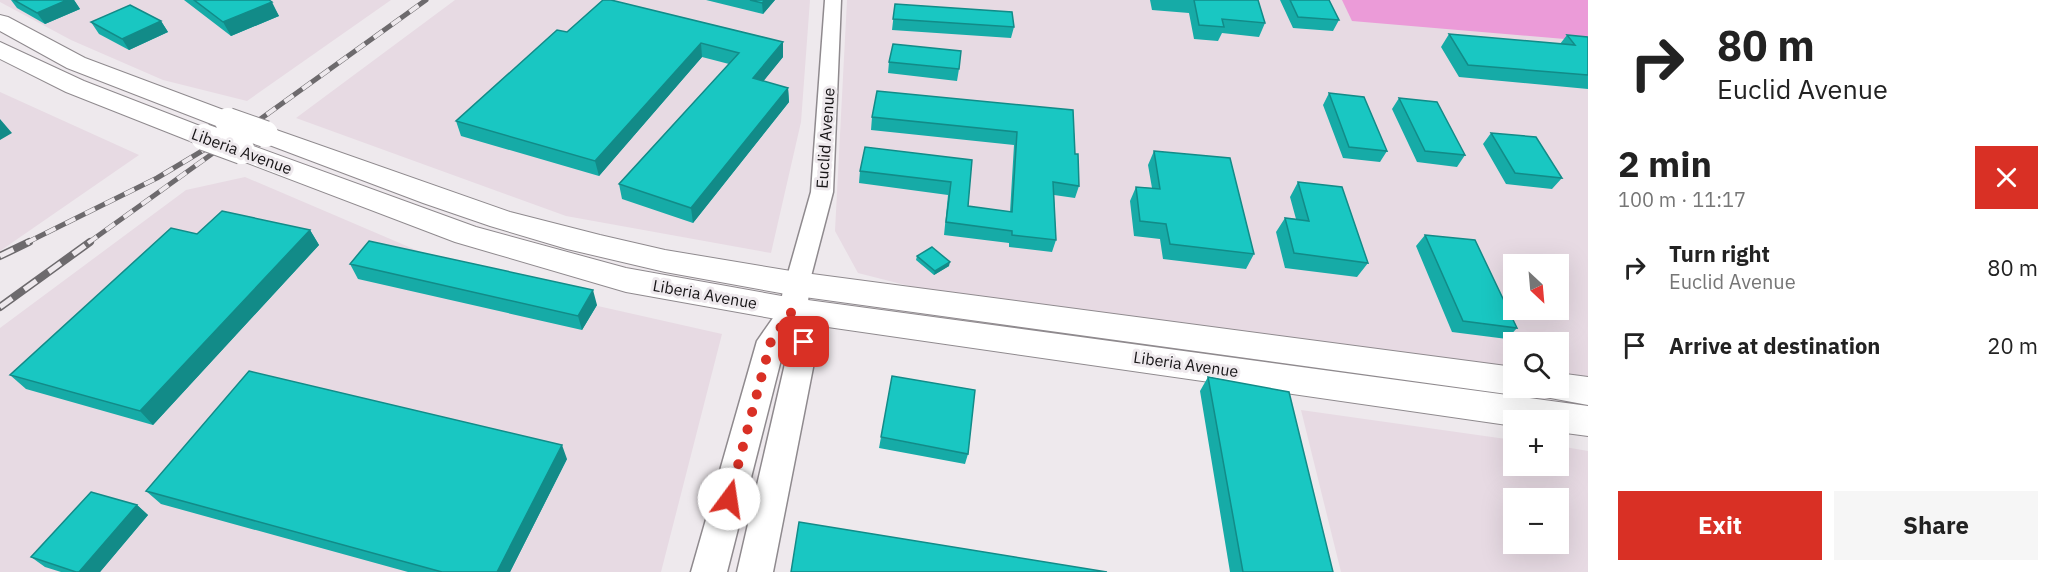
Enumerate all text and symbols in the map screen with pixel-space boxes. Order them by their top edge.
text: 80 m [1717,18,1815,73]
icon: right [1618,24,1696,102]
text: Euclid Avenue [1717,71,1888,106]
street label: Euclid Avenue [811,87,839,189]
street label: Liberia Avenue [189,124,295,179]
text: 2 min [1618,140,1712,187]
button: close [1975,146,2038,209]
text: 100 m · 11:17 [1618,186,1746,213]
text: Turn right [1669,239,1770,268]
icon: right [1618,251,1651,284]
text: 80 m [1987,253,2038,282]
north arrow [1503,254,1569,320]
map controls [1503,254,1569,554]
text: Euclid Avenue [1669,268,1796,295]
street label: Liberia Avenue [651,275,759,313]
pin [778,316,829,367]
icon: arrive [787,325,820,358]
icon: arrive [1618,329,1651,362]
text: Arrive at destination [1669,331,1880,360]
text: 20 m [1987,331,2038,360]
button: search [1503,332,1569,398]
street label: Liberia Avenue [1132,347,1240,381]
button: + [1503,410,1569,476]
position arrow [697,467,761,531]
button: − [1503,488,1569,554]
button: Exit [1618,491,1822,560]
button: Share [1834,491,2038,560]

